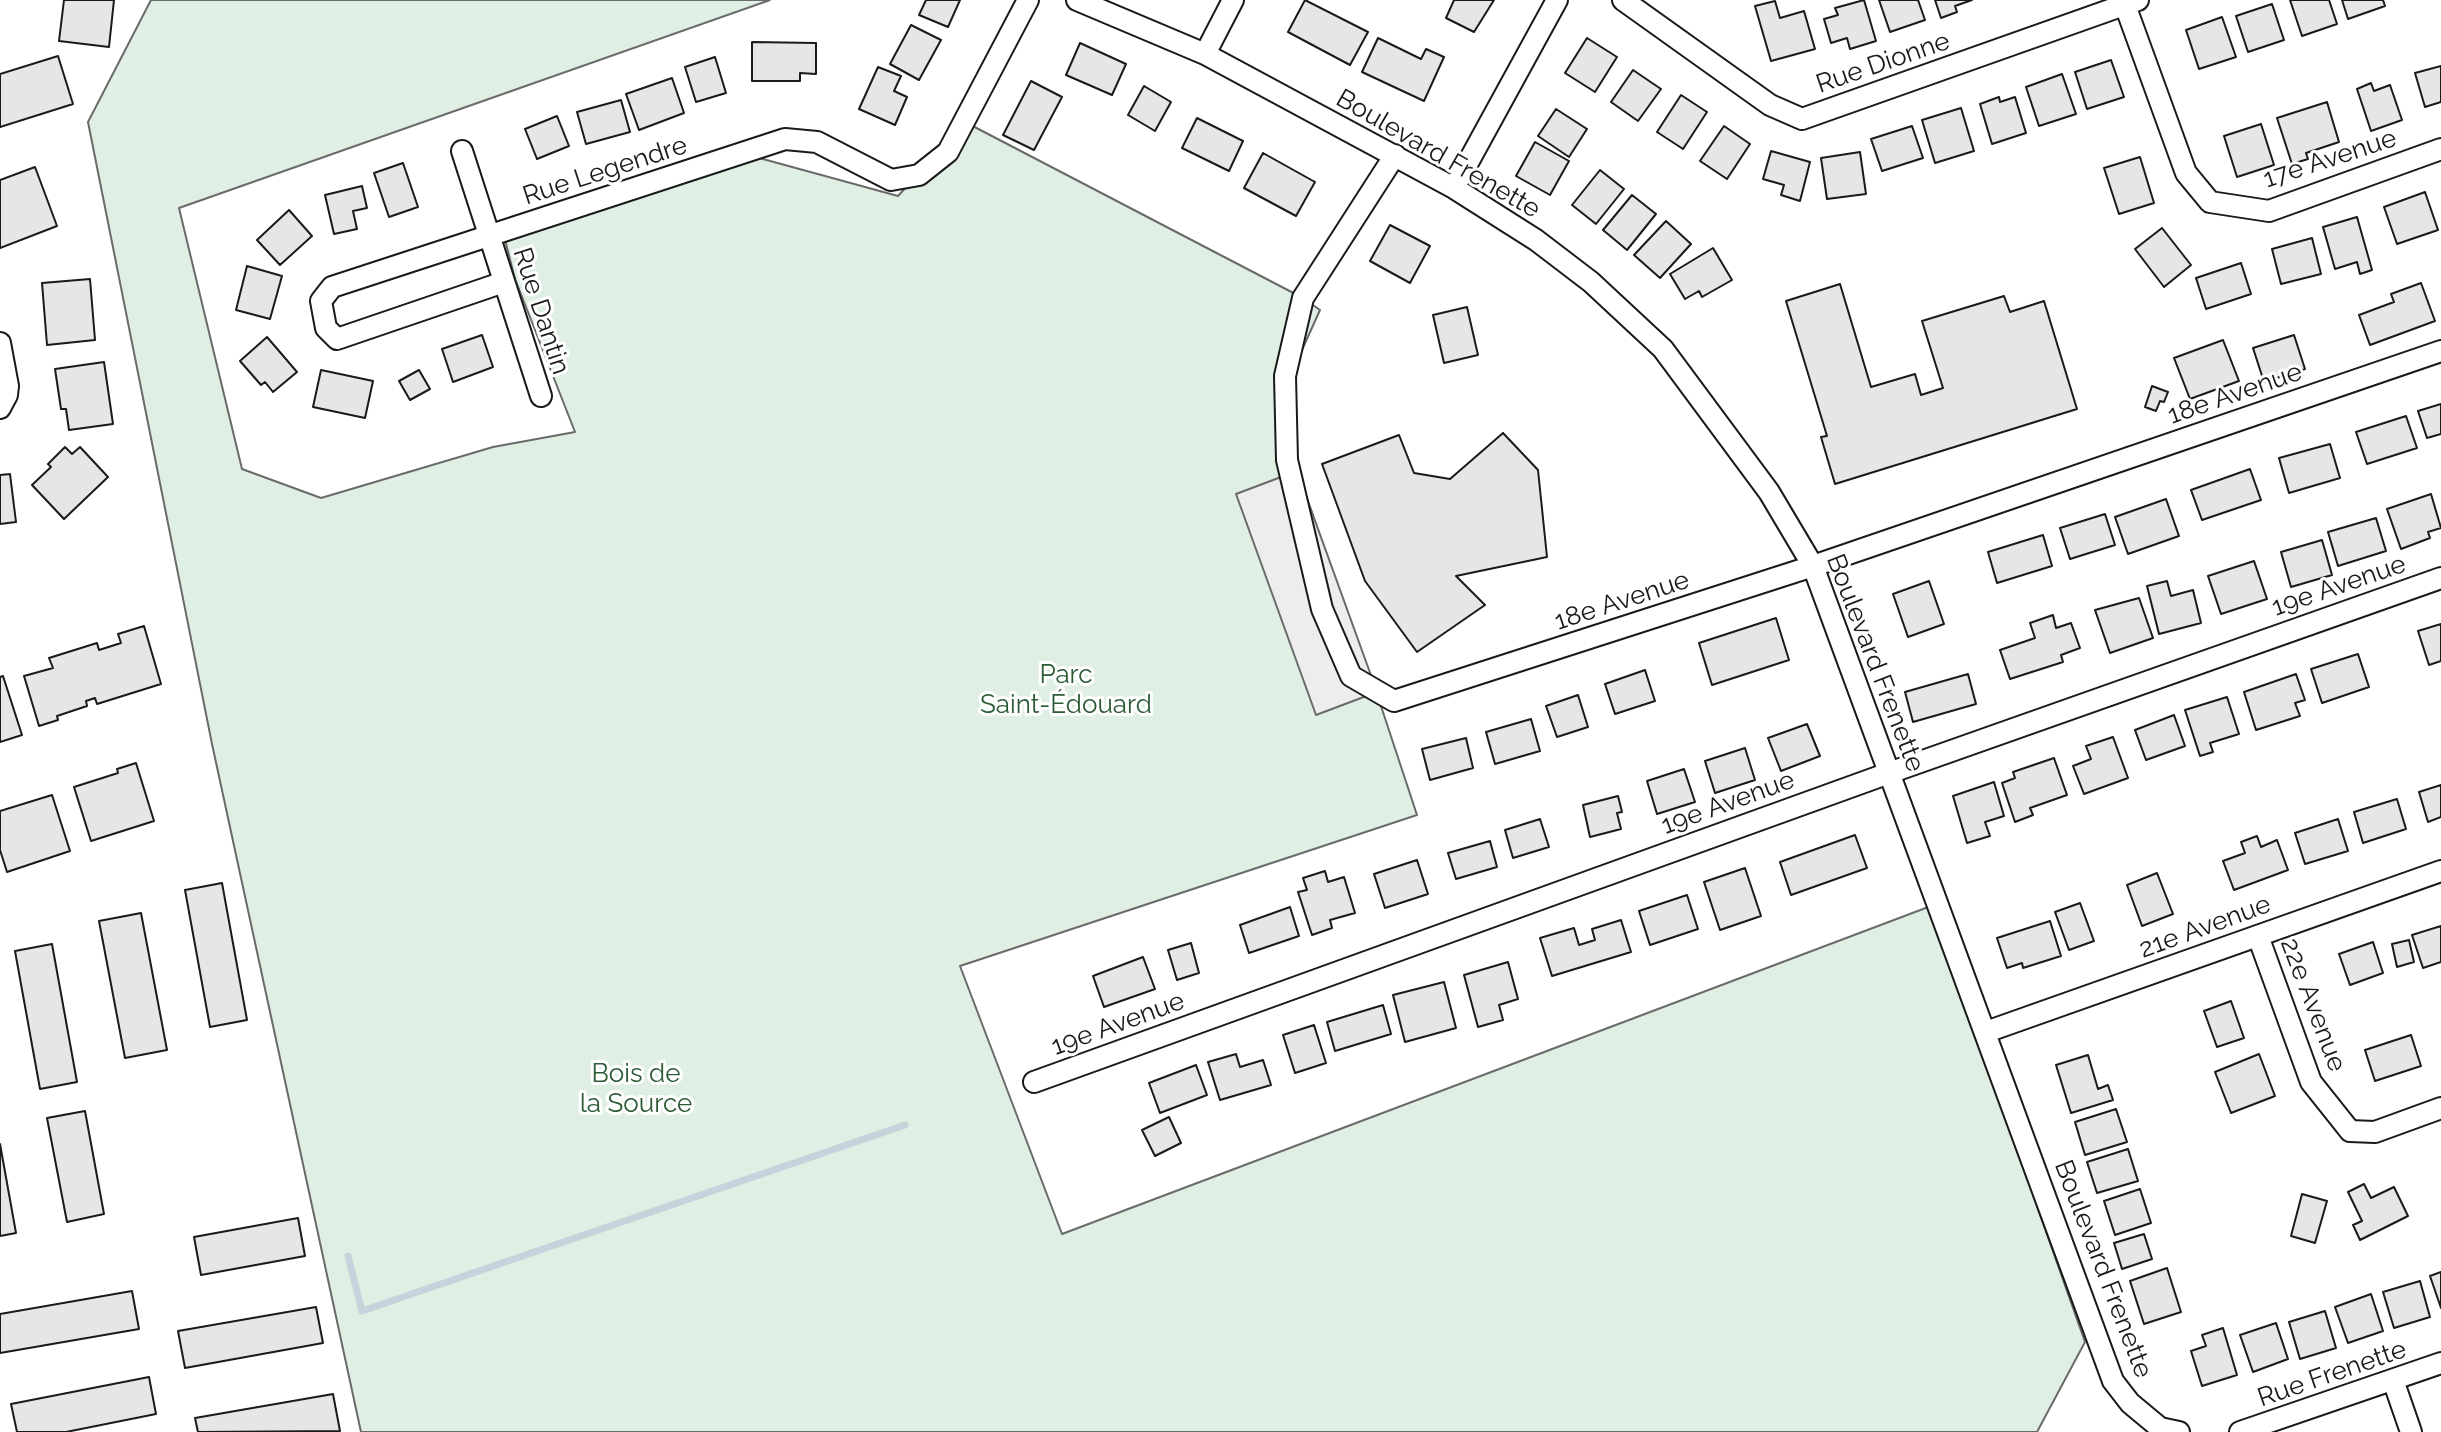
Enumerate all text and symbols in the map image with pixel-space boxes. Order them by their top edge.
street label: Rue Dionne [1812,26,1954,100]
street label: Boulevard Frenette [1330,83,1546,225]
street label: 17e Avenue [2260,123,2400,195]
street label: Rue Legendre [519,130,691,212]
street label: Rue Dantin [506,244,576,378]
street label: 18e Avenue [2164,357,2306,431]
street label: 19e Avenue [2268,549,2410,623]
street label: Boulevard Frenette [1819,550,1931,776]
street label: 18e Avenue [1551,565,1693,637]
park label: Parc Saint-Édouard [980,659,1152,720]
street label: 19e Avenue [1657,764,1799,842]
street label: 21e Avenue [2135,889,2275,965]
street label: 22e Avenue [2273,934,2353,1076]
street label: 19e Avenue [1047,985,1189,1063]
park label: Bois de la Source [580,1058,692,1120]
street label: Boulevard Frenette [2047,1156,2159,1382]
street label: Rue Frenette [2254,1334,2410,1414]

